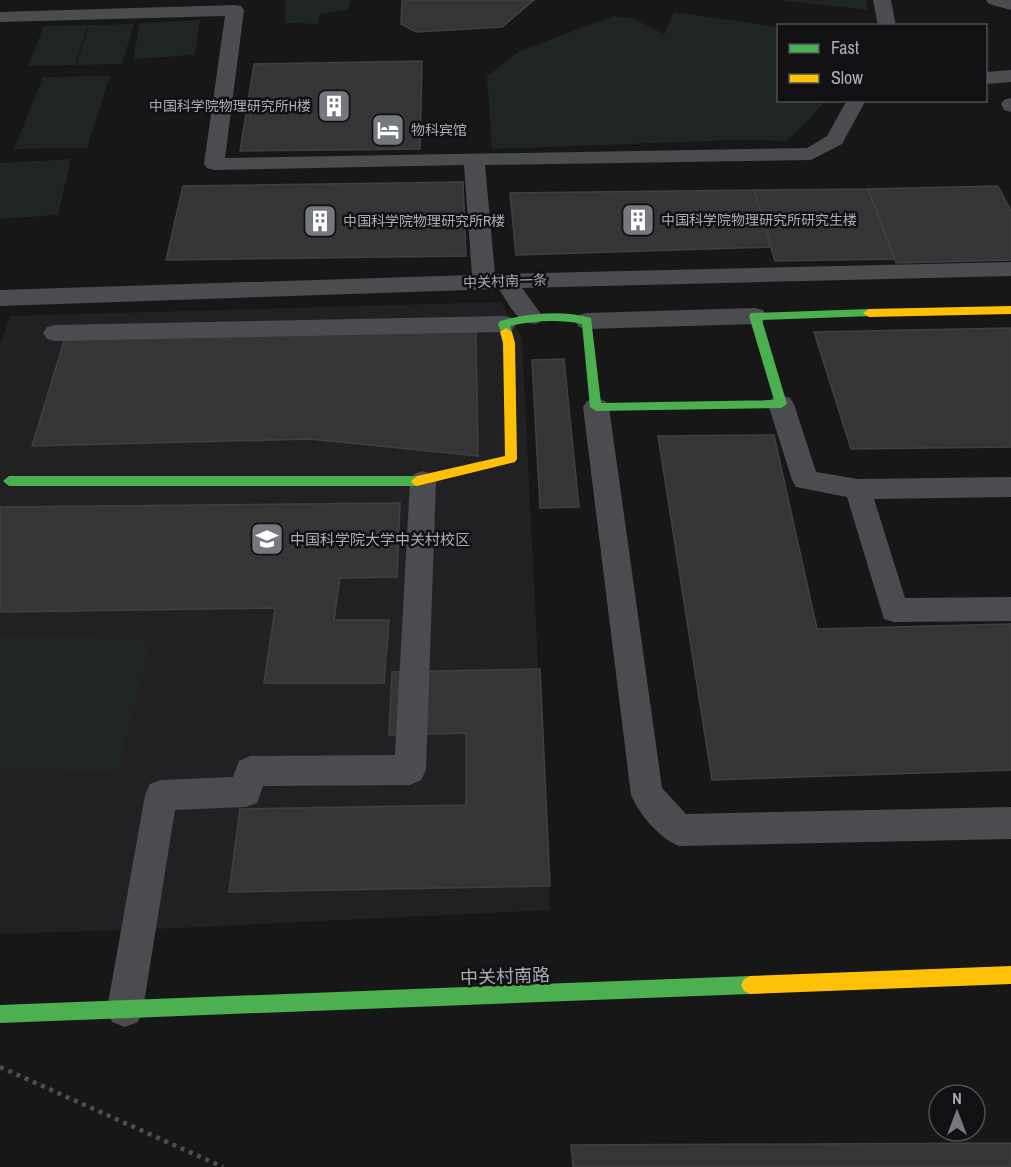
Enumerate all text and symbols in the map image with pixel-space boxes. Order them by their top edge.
legend [777,24,987,102]
text: Fast [831,35,859,60]
text: Slow [831,65,863,90]
building icon: 中国科学院物理研究所H楼 [316,88,352,124]
place label: 中国科学院物理研究所H楼 [149,97,311,115]
hotel icon: 物科宾馆 [370,112,406,148]
place label: 物科宾馆 [411,121,467,139]
building icon: 中国科学院物理研究所研究生楼 [620,202,656,238]
building icon: 中国科学院物理研究所R楼 [302,203,338,239]
place label: 中国科学院物理研究所研究生楼 [661,211,857,229]
place label: 中国科学院物理研究所R楼 [343,212,505,230]
street label: 中关村南一条 [463,271,547,291]
school or university icon: 中国科学院大学中关村校区 [249,521,285,557]
place label: 中国科学院大学中关村校区 [290,529,470,550]
street label: 中关村南路 [460,962,550,990]
north arrow [927,1083,987,1143]
text: N [952,1087,962,1109]

